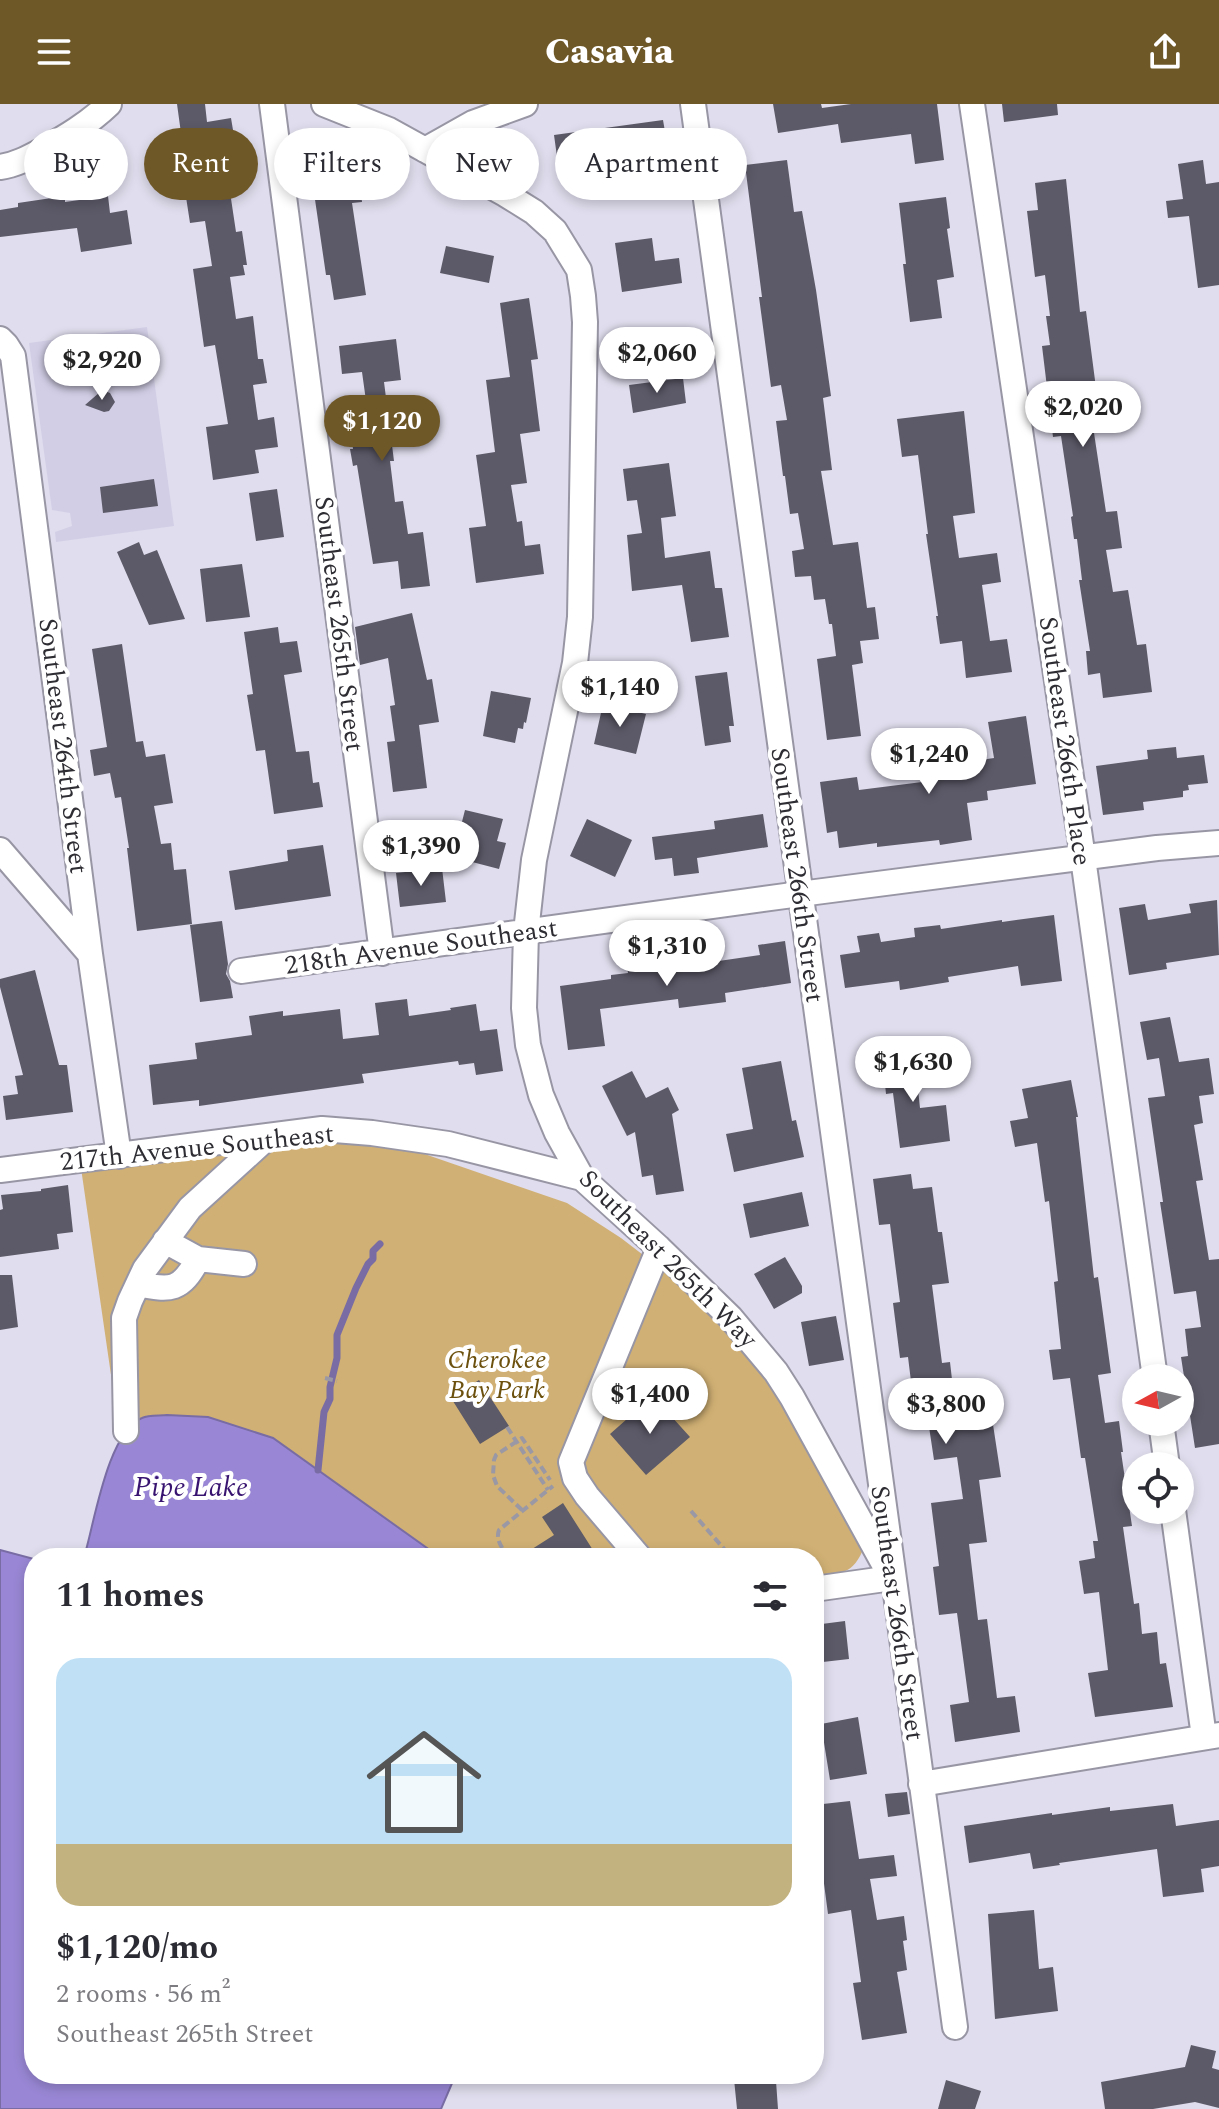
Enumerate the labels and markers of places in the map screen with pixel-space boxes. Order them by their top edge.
pin: $2,060 [592,327,722,395]
pin: $2,920 [37,334,167,402]
pin: $2,020 [1018,381,1148,449]
pin: $1,120 [317,395,447,463]
pin: $1,140 [555,661,685,729]
pin: $1,240 [864,728,994,796]
pin: $1,390 [356,820,486,888]
pin: $1,310 [602,920,732,988]
pin: $1,630 [848,1036,978,1104]
pin: $1,400 [585,1368,715,1436]
pin: $3,800 [881,1378,1011,1446]

